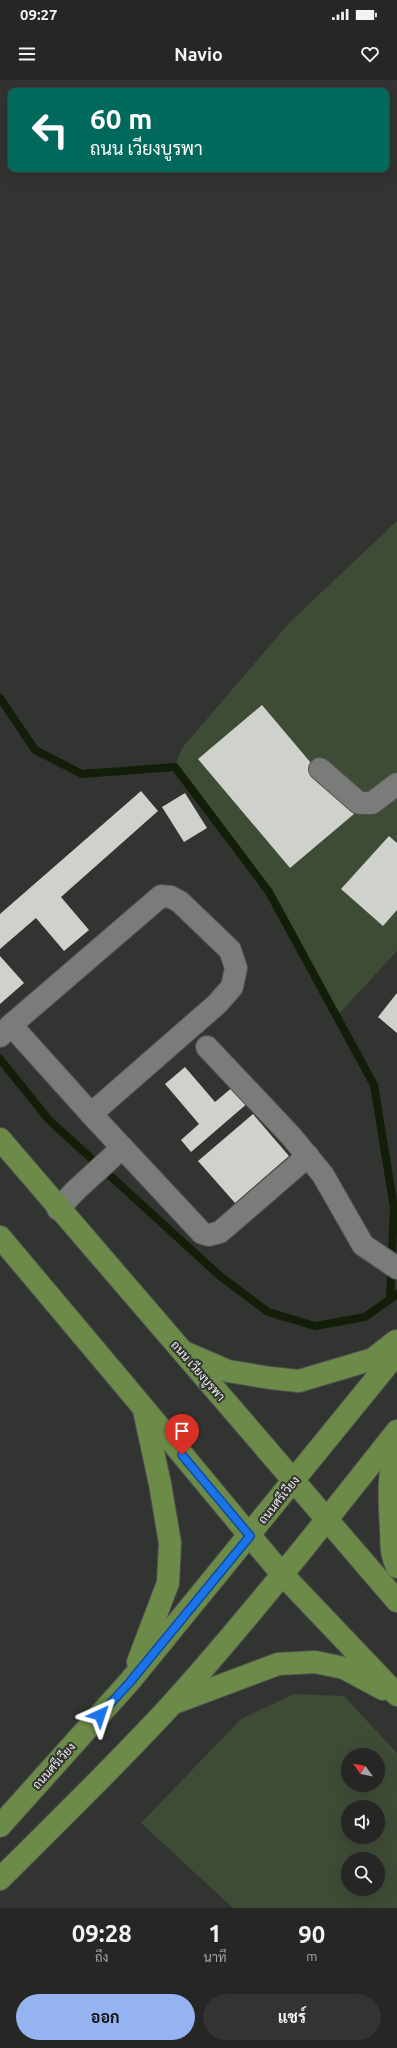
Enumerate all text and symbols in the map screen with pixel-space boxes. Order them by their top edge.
text: 09:27 [20,6,58,23]
icon: menu [16,43,38,65]
icon: heart [359,43,381,65]
text: Navio [174,44,223,64]
text: 60 m [90,103,152,134]
icon: left [24,104,76,156]
text: ถนน เวียงบูรพา [90,138,203,158]
street label: ถนน เวียงบูรพา [167,1337,229,1405]
pin [165,1414,199,1455]
icon: arrive [171,1420,193,1442]
street label: ถนนศรีเวียง [255,1473,302,1526]
position arrow [79,1694,121,1736]
street label: ถนนศรีเวียง [29,1739,78,1791]
north arrow [341,1748,385,1792]
map controls [341,1748,385,1896]
button: sound [341,1800,385,1844]
button: search [341,1852,385,1896]
text: 09:28 [72,1920,132,1947]
text: 1 [208,1920,222,1947]
text: 90 [298,1921,325,1948]
text: m [306,1949,317,1963]
text: ถึง [95,1950,108,1964]
text: นาที [203,1950,227,1964]
button: ออก [16,1994,195,2040]
button: แชร์ [203,1994,381,2040]

